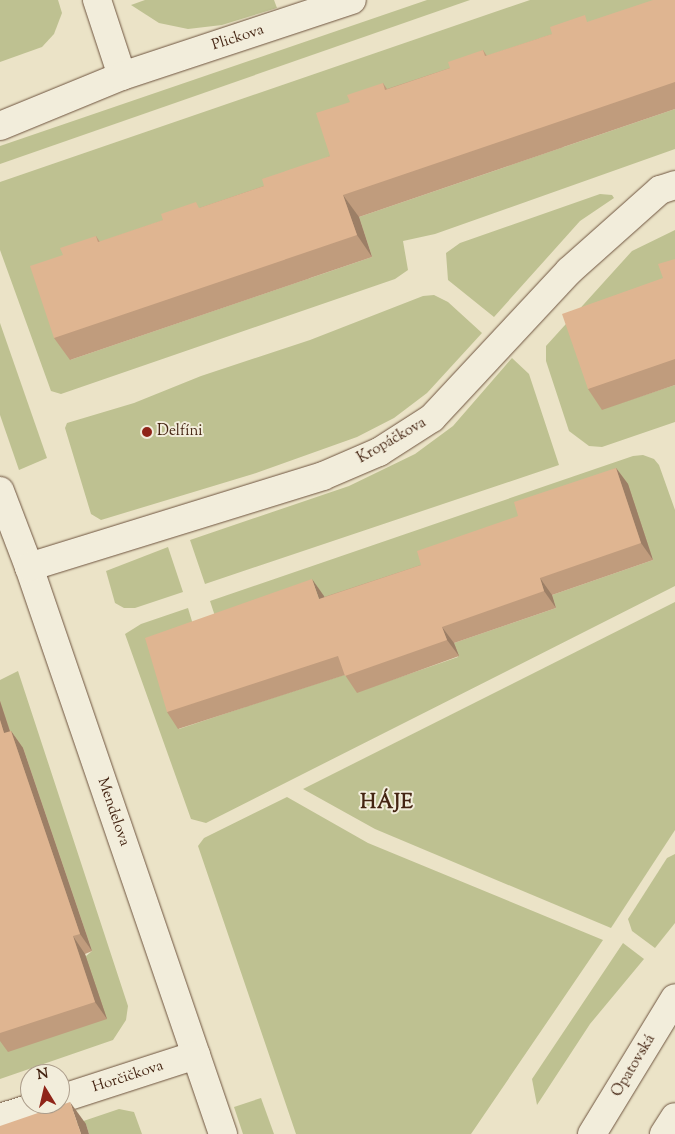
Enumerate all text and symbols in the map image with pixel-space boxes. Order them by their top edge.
street label: Plickova [210,21,266,55]
street label: Kropáčkova [354,414,430,468]
place label: Delfíni [157,423,203,441]
marker: Delfíni [141,426,153,438]
street label: Mendelova [93,775,133,849]
district label: HÁJE [360,791,414,815]
street label: Opatovská [608,1032,660,1100]
street label: Horčičkova [90,1057,166,1097]
north arrow [20,1064,70,1114]
text: N [36,1064,50,1086]

